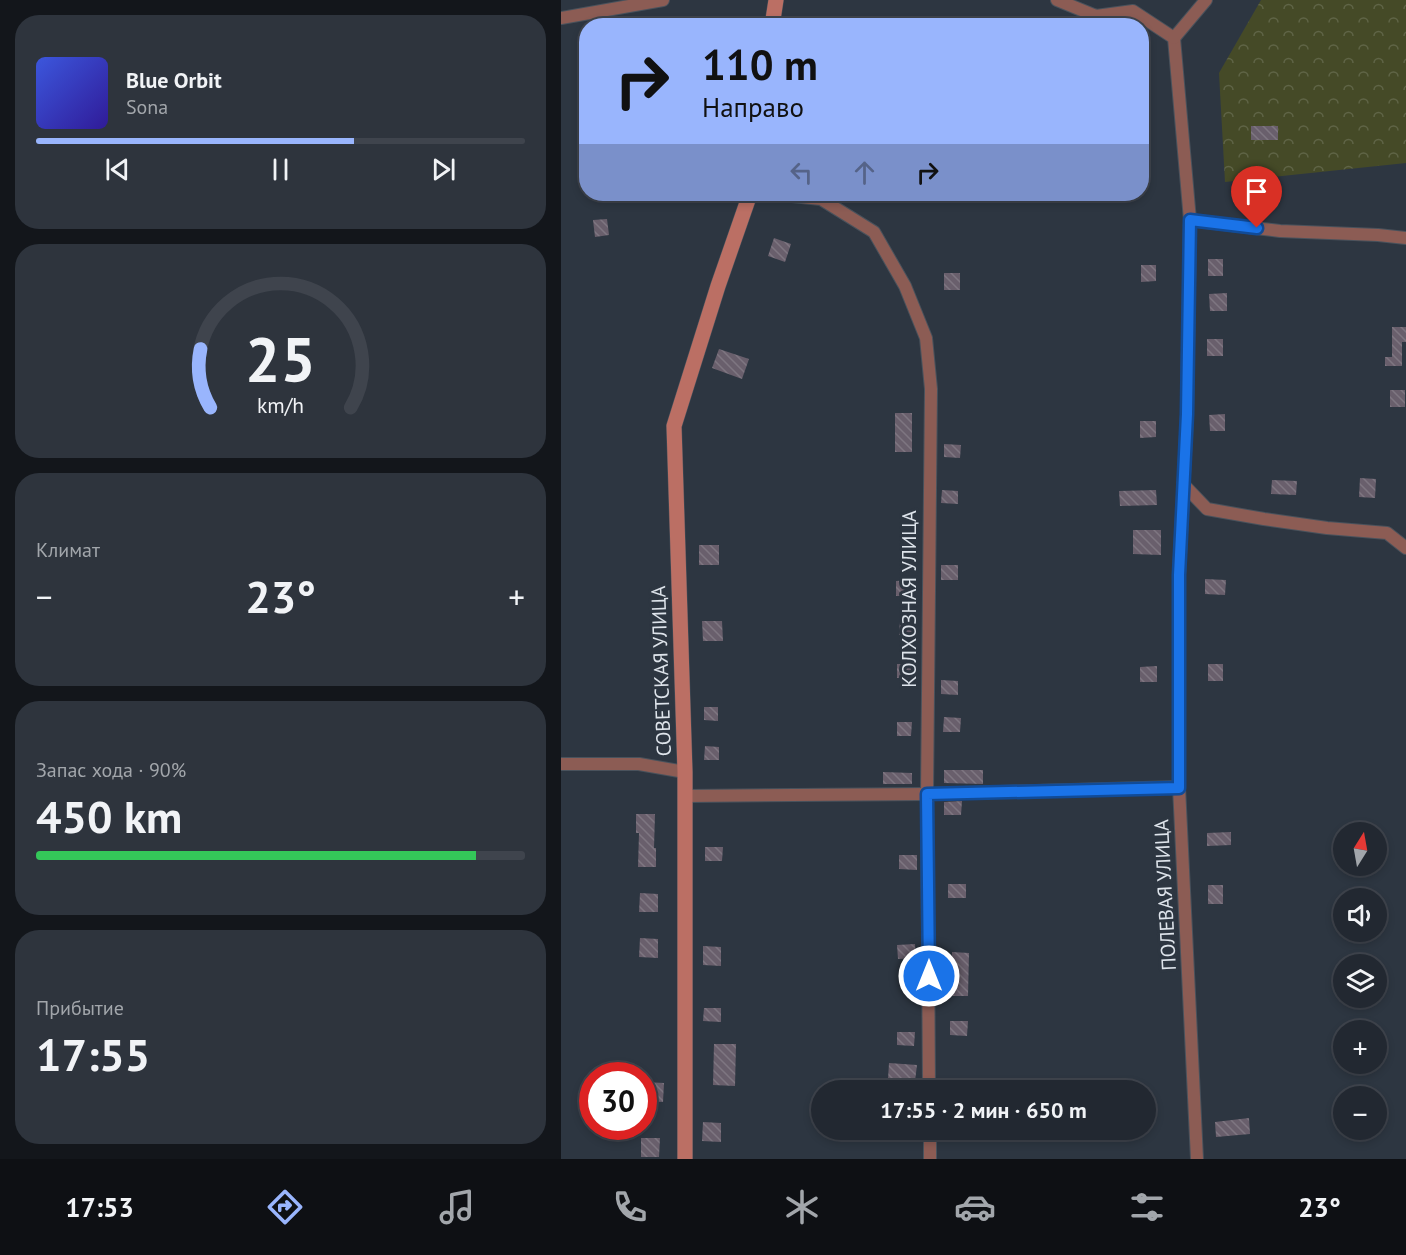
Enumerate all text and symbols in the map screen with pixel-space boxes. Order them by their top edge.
text: 110 m [702,37,818,92]
icon: right [603,42,681,120]
text: Blue Orbit [126,66,222,94]
text: Направо [702,90,804,124]
text: Sona [126,94,168,120]
icon: previous [101,153,134,186]
icon: pause [264,153,297,186]
icon: next [427,153,460,186]
icon: left [785,156,818,189]
icon: ahead [848,156,881,189]
icon: right [911,156,944,189]
pin [1231,166,1282,228]
icon: arrive [1240,175,1273,208]
text: 25 [245,318,316,399]
text: km/h [257,391,304,419]
street label: КОЛХОЗНАЯ УЛИЦА [896,510,922,688]
text: Климат [36,537,100,563]
text: 23° [245,567,316,625]
text: − [36,575,53,618]
text: + [508,575,525,618]
street label: СОВЕТСКАЯ УЛИЦА [645,585,677,757]
text: Запас хода · 90% [36,757,186,783]
text: 450 km [36,787,182,845]
street label: ПОЛЕВАЯ УЛИЦА [1148,818,1182,971]
north arrow [1333,822,1387,876]
map controls [1333,822,1387,1140]
button: sound [1333,888,1387,942]
position arrow [897,944,961,1008]
button: layers [1333,954,1387,1008]
text: Прибытие [36,995,124,1021]
button: + [1333,1020,1387,1074]
text: 17:55 [36,1025,150,1083]
speed limit sign: 30 [579,1062,657,1140]
button: − [1333,1086,1387,1140]
text: 17:55 · 2 мин · 650 m [880,1096,1087,1124]
icon: directions [264,1186,306,1228]
icon: music [436,1186,478,1228]
icon: phone [609,1186,651,1228]
icon: climate [781,1186,823,1228]
icon: car [954,1186,996,1228]
icon: filters [1126,1186,1168,1228]
text: 17:53 [65,1190,134,1224]
text: 23° [1298,1190,1341,1224]

